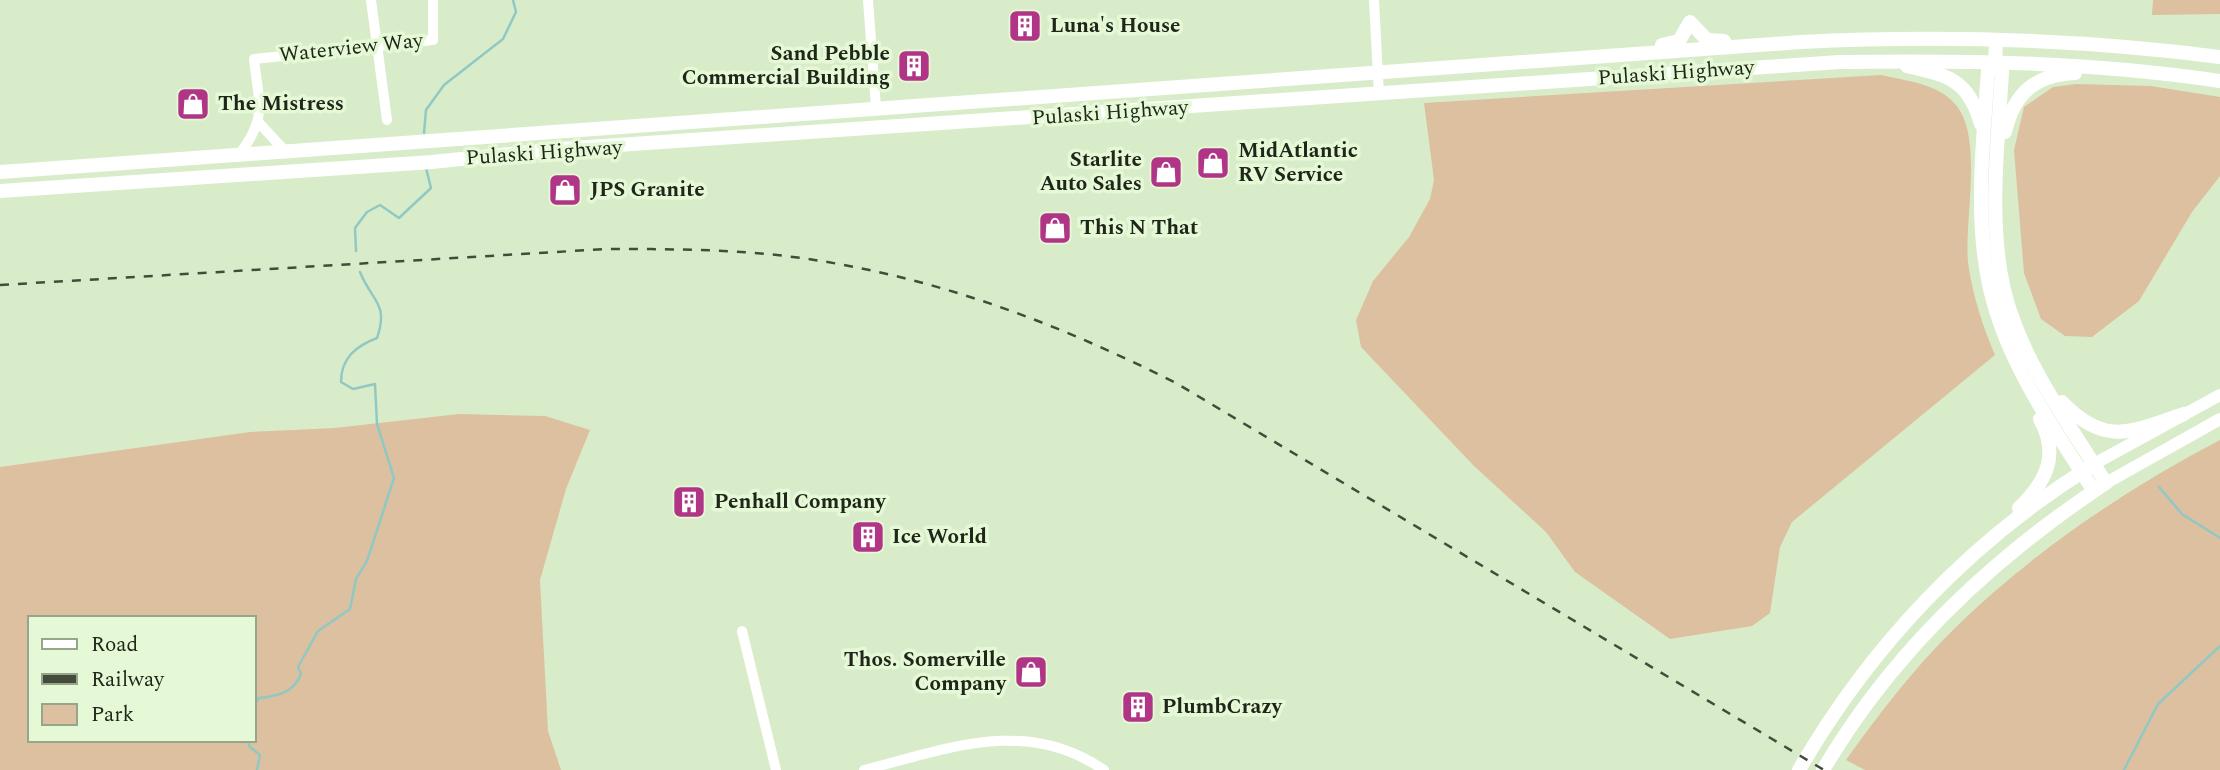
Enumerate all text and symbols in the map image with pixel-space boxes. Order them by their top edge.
building icon: Luna's House [1006,7,1044,45]
place label: Luna's House [1050,10,1180,42]
street label: Waterview Way [277,24,426,71]
place label: Sand Pebble Commercial Building [682,38,890,94]
building icon: Sand Pebble Commercial Building [895,47,933,85]
street label: Pulaski Highway [1597,52,1756,94]
shop icon: The Mistress [174,85,212,123]
place label: The Mistress [218,88,344,120]
street label: Pulaski Highway [1031,92,1190,134]
street label: Pulaski Highway [465,132,624,174]
place label: MidAtlantic RV Service [1238,135,1358,191]
place label: Starlite Auto Sales [1040,144,1142,200]
shop icon: MidAtlantic RV Service [1194,144,1232,182]
shop icon: Starlite Auto Sales [1147,153,1185,191]
shop icon: JPS Granite [546,171,584,209]
place label: JPS Granite [590,174,705,206]
shop icon: This N That [1036,209,1074,247]
place label: This N That [1080,212,1198,244]
building icon: Penhall Company [670,483,708,521]
place label: Penhall Company [714,486,887,518]
building icon: Ice World [849,518,887,556]
place label: Ice World [892,521,987,553]
legend [28,616,256,742]
text: Road [91,629,138,661]
place label: Thos. Somerville Company [844,644,1007,700]
shop icon: Thos. Somerville Company [1012,653,1050,691]
text: Railway [91,664,165,696]
building icon: PlumbCrazy [1119,688,1157,726]
place label: PlumbCrazy [1162,691,1283,723]
text: Park [91,699,135,731]

